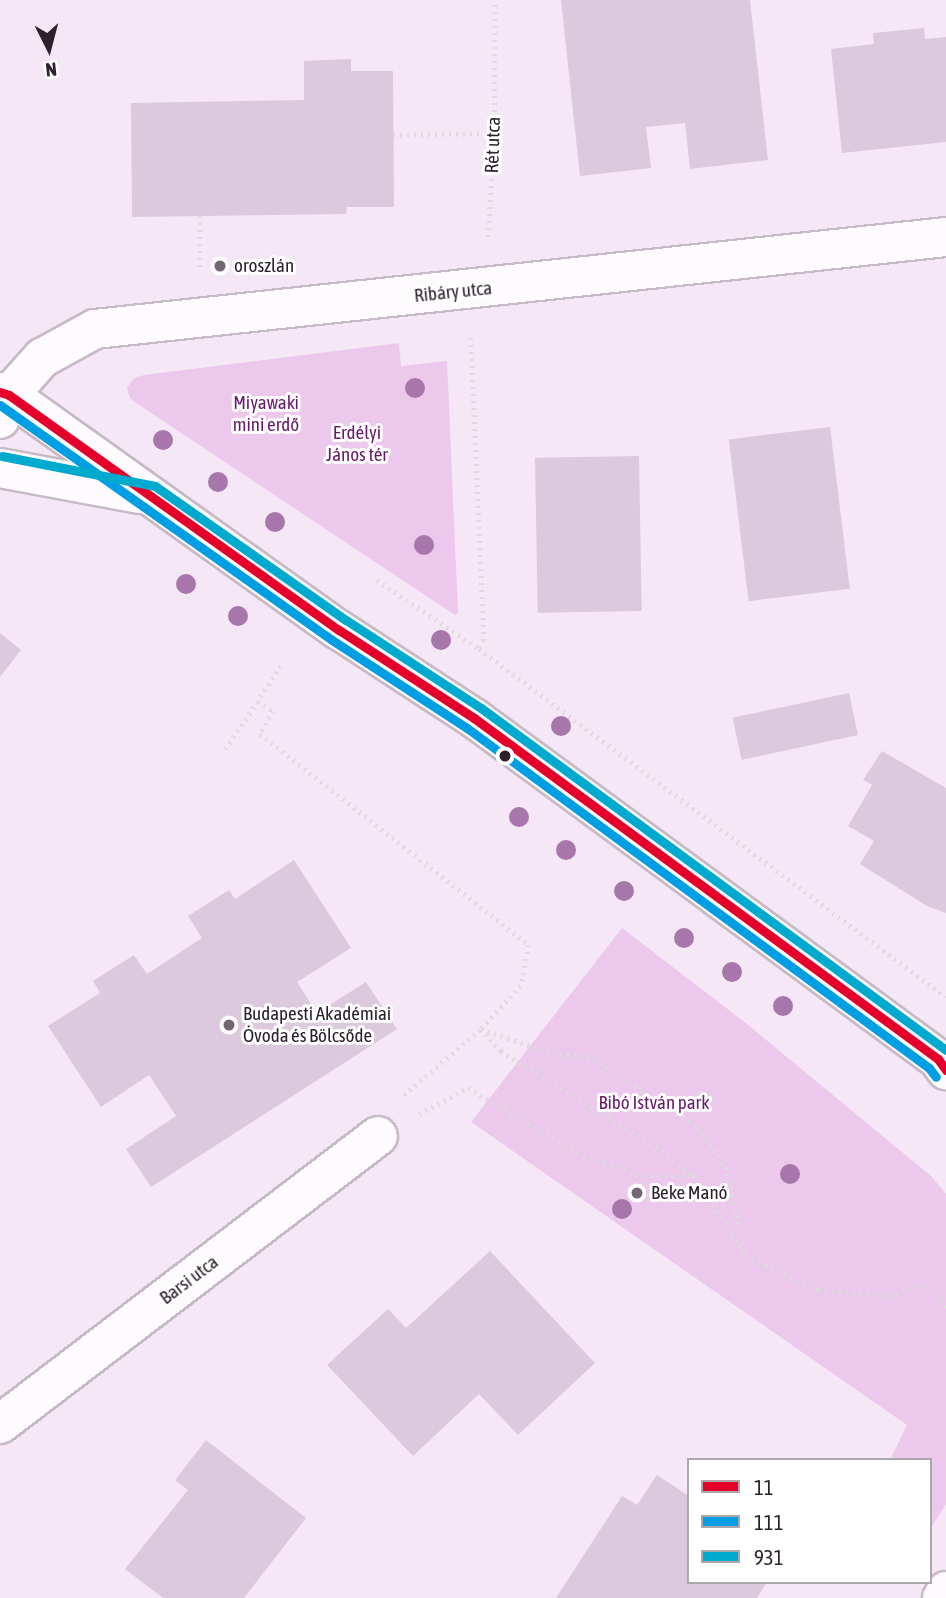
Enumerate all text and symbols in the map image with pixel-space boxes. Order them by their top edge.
north arrow [14,14,84,84]
text: N [44,58,58,81]
street label: Rét utca [481,116,505,174]
place label: oroszlán [234,255,294,277]
marker: oroszlán [212,258,228,274]
street label: Ribáry utca [413,277,493,307]
park label: Miyawaki mini erdő [233,392,299,436]
park label: Erdélyi János tér [326,422,388,466]
unlabelled marker [498,749,512,763]
place label: Budapesti Akadémiai Óvoda és Bölcsőde [243,1003,391,1047]
marker: Budapesti Akadémiai Óvoda és Bölcsőde [221,1017,237,1033]
park label: Bibó István park [598,1092,710,1114]
place label: Beke Manó [651,1182,728,1204]
marker: Beke Manó [629,1185,645,1201]
street label: Barsi utca [155,1251,223,1309]
legend [687,1458,932,1584]
text: 11 [754,1475,774,1499]
text: 111 [754,1510,784,1534]
text: 931 [754,1545,784,1569]

